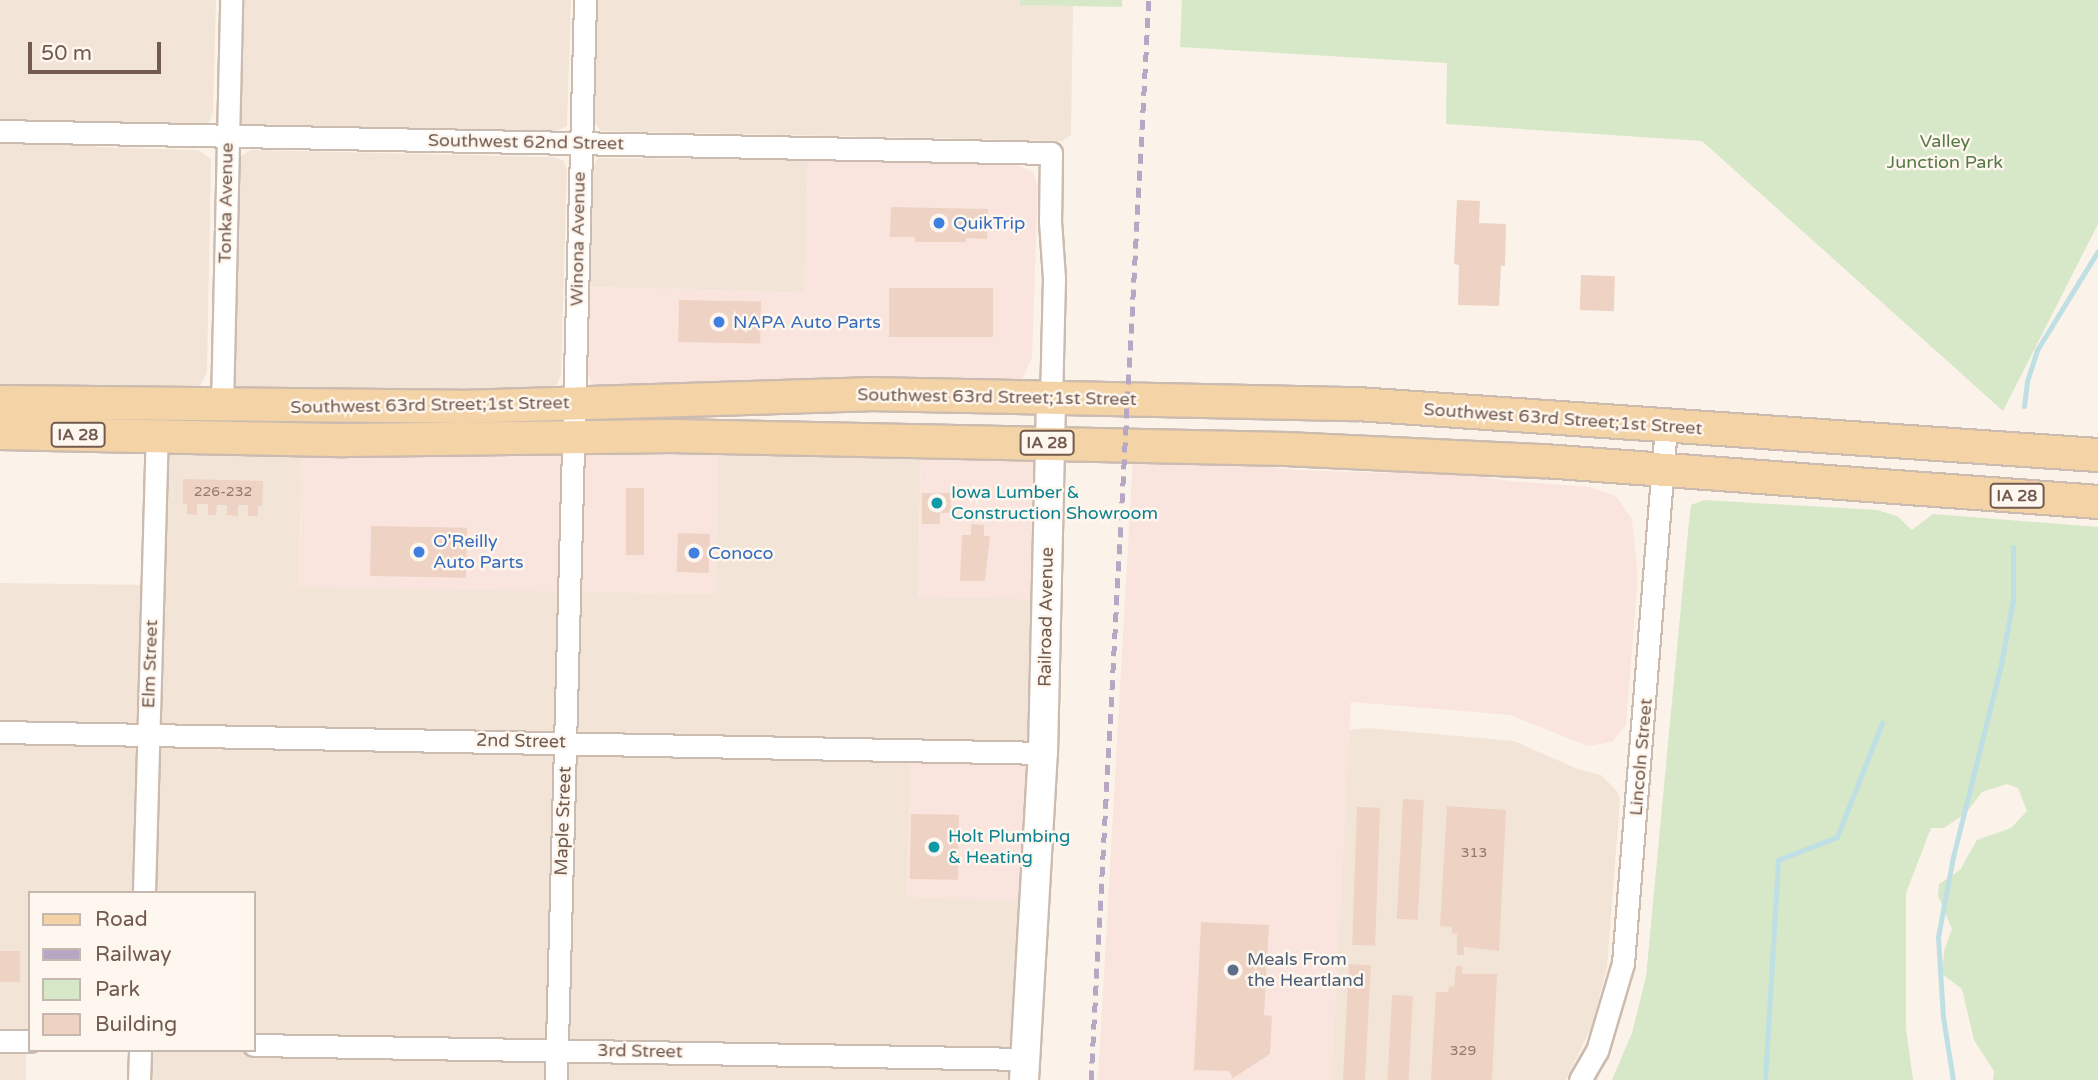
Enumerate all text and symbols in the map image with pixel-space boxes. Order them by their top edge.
scale bar [32,28,164,72]
text: 50 m [41,41,92,66]
street label: Southwest 62nd Street [428,129,624,155]
park label: Valley Junction Park [1887,131,2003,174]
street label: Tonka Avenue [214,143,238,263]
street label: Winona Avenue [566,172,590,306]
place label: QuikTrip [953,212,1025,234]
marker: QuikTrip [931,215,947,231]
place label: NAPA Auto Parts [733,311,881,333]
marker: NAPA Auto Parts [711,314,727,330]
street label: Southwest 63rd Street;1st Street [857,384,1137,410]
street label: Southwest 63rd Street;1st Street [290,392,570,418]
street label: Southwest 63rd Street;1st Street [1423,398,1703,440]
road number: IA 28 [50,422,106,448]
road number: IA 28 [1019,430,1075,456]
place label: Iowa Lumber & Construction Showroom [951,482,1158,524]
house number: 226-232 [194,484,252,500]
road number: IA 28 [1989,484,2045,509]
marker: Iowa Lumber & Construction Showroom [929,495,945,511]
place label: O'Reilly Auto Parts [433,531,524,574]
place label: Conoco [708,542,774,564]
marker: O'Reilly Auto Parts [411,544,427,560]
marker: Conoco [686,545,702,561]
street label: Railroad Avenue [1034,547,1058,687]
street label: Elm Street [138,619,162,709]
street label: Lincoln Street [1625,697,1657,817]
street label: 2nd Street [476,729,566,753]
street label: Maple Street [550,766,576,876]
place label: Holt Plumbing & Heating [948,826,1070,868]
marker: Holt Plumbing & Heating [926,839,942,855]
house number: 313 [1461,845,1487,861]
legend [28,891,256,1052]
text: Road [95,907,148,932]
text: Railway [95,942,172,967]
place label: Meals From the Heartland [1247,949,1364,992]
marker: Meals From the Heartland [1225,962,1241,978]
text: Park [95,977,140,1002]
text: Building [95,1012,177,1037]
street label: 3rd Street [597,1039,683,1063]
house number: 329 [1450,1043,1476,1059]

